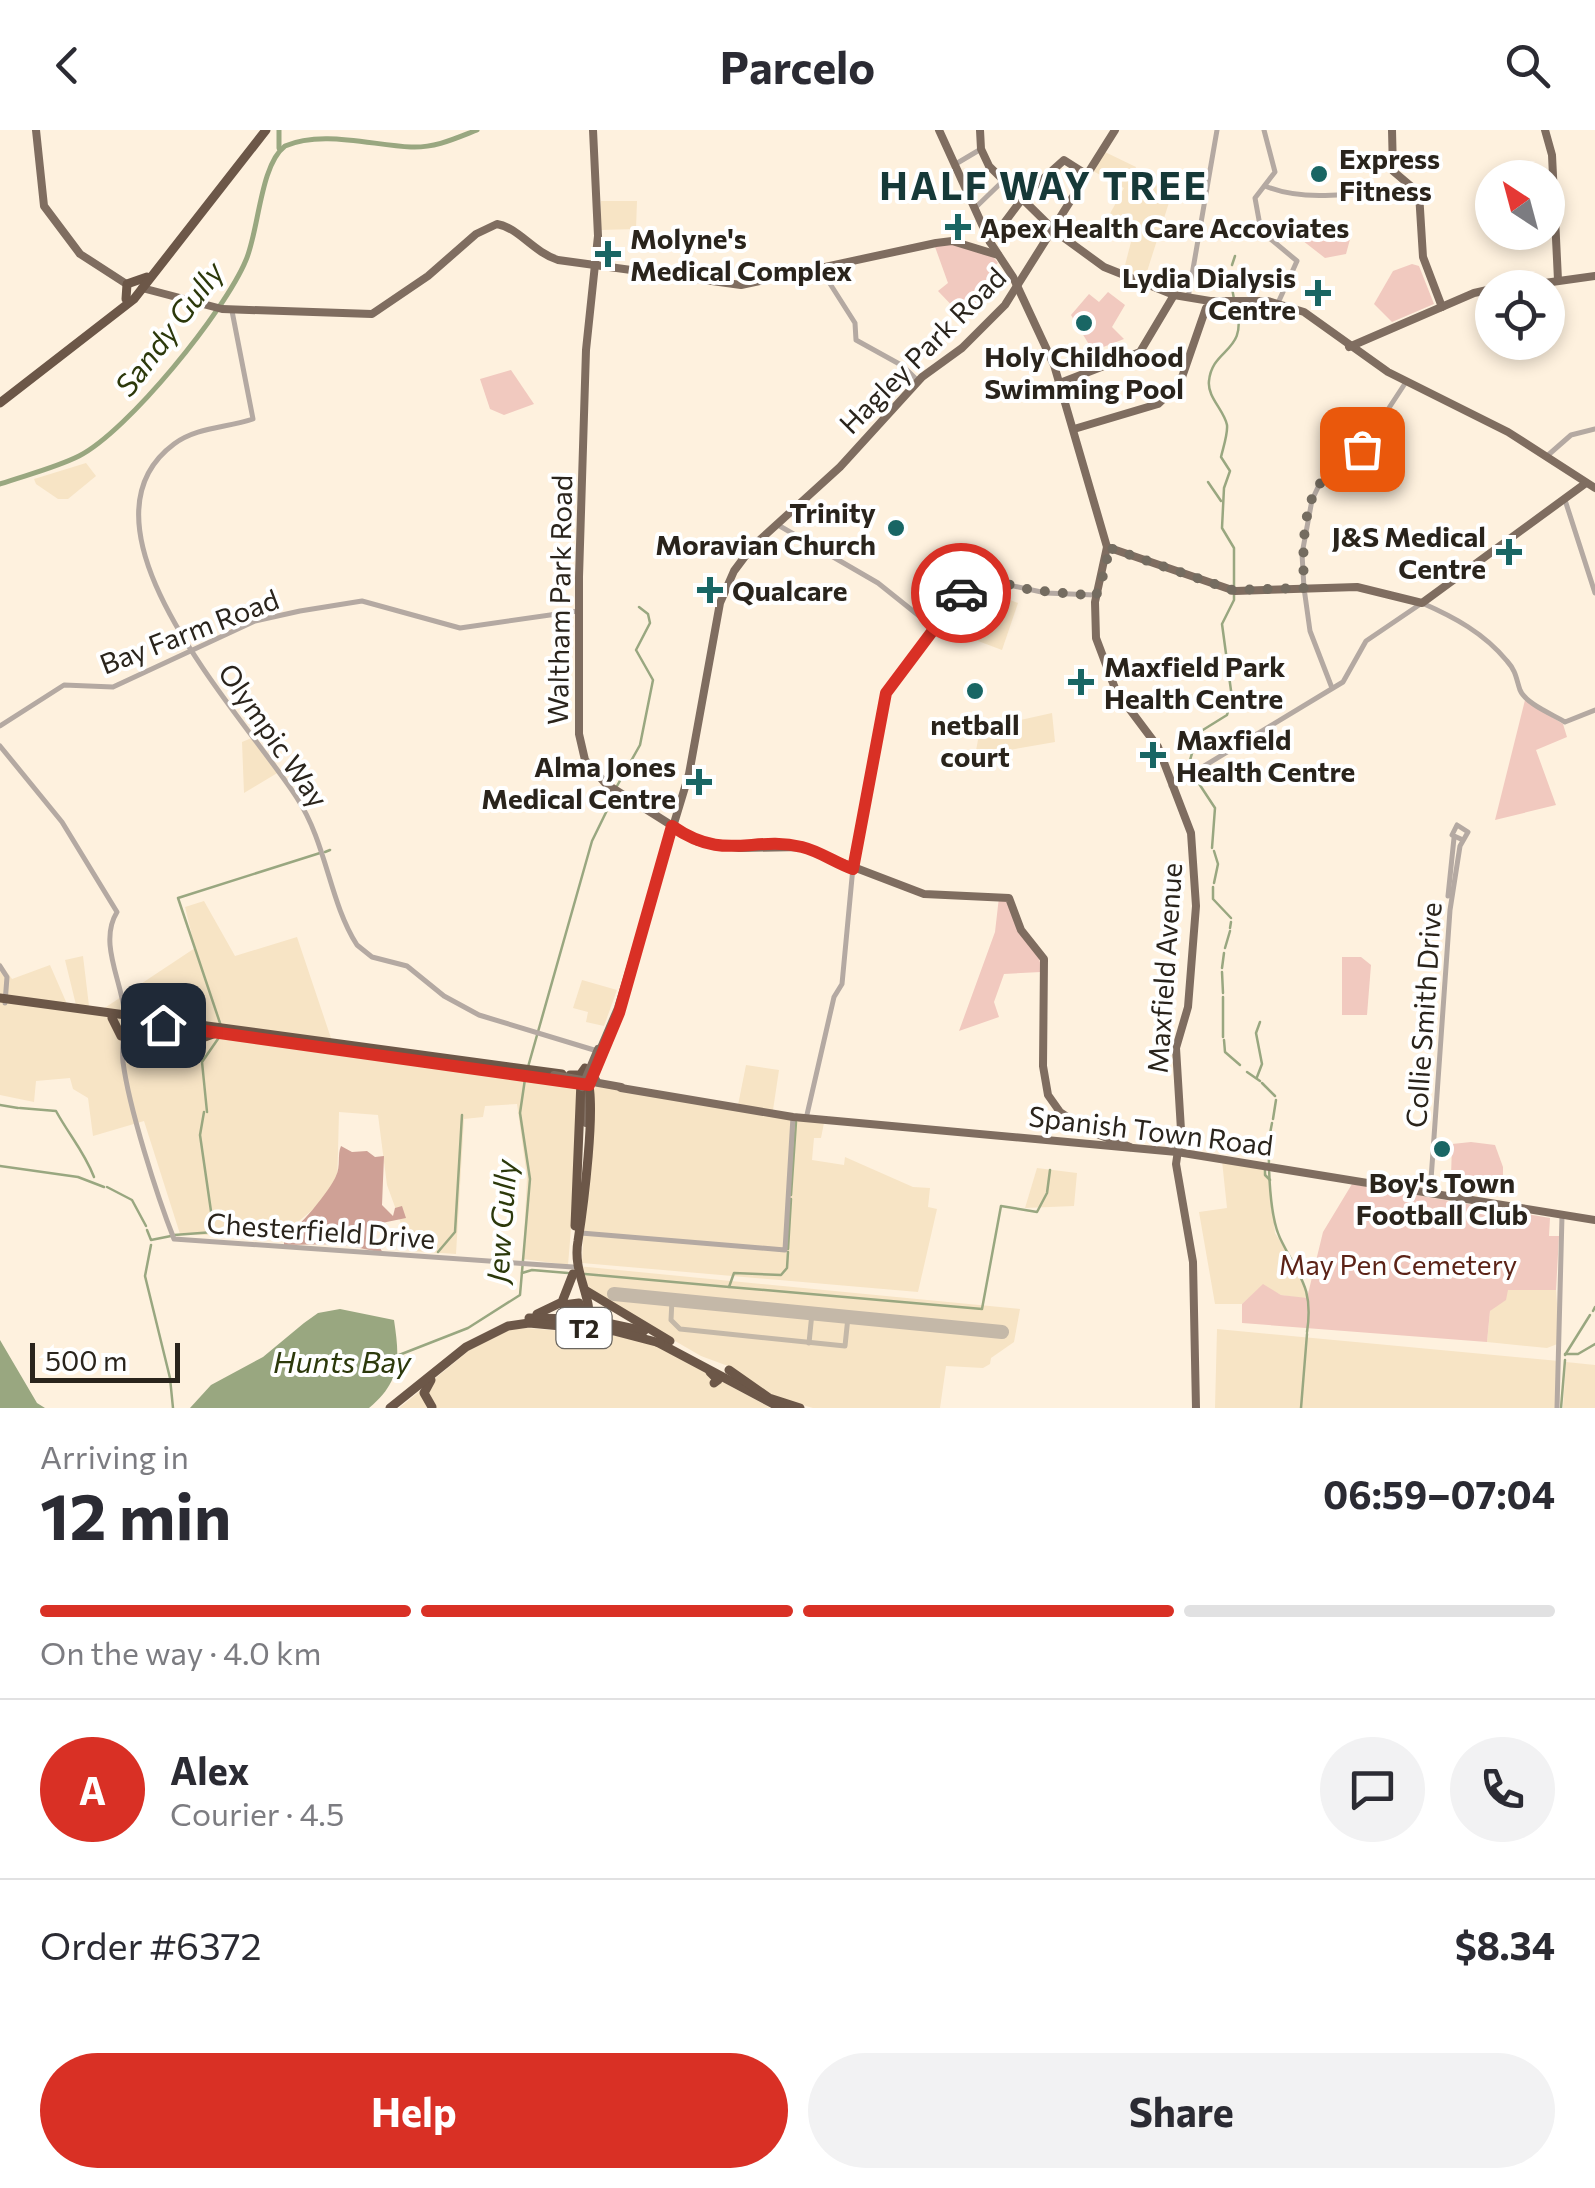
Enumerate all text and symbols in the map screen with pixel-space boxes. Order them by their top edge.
icon: back [40,38,95,93]
text: Parcelo [720,38,875,93]
icon: search [1500,38,1555,93]
place label: Express Fitness [1339,141,1440,207]
north arrow [1475,160,1565,250]
map controls [1475,160,1565,360]
district label: HALF WAY TREE [879,161,1209,208]
marker: Express Fitness [1308,163,1330,185]
place label: Apex Health Care Accoviates [980,210,1349,244]
marker: Apex Health Care Accoviates [945,214,971,240]
place label: Molyne's Medical Complex [630,221,852,287]
marker: Molyne's Medical Complex [595,241,621,267]
water label: Sandy Gully [105,252,231,402]
street label: Hagley Park Road [832,260,1012,440]
place label: Lydia Dialysis Centre [1122,260,1296,326]
button: locate [1475,270,1565,360]
marker: Lydia Dialysis Centre [1305,280,1331,306]
marker: Holy Childhood Swimming Pool [1073,312,1095,334]
place label: Holy Childhood Swimming Pool [984,339,1184,405]
pin [1320,407,1405,492]
icon: bag [1335,422,1390,477]
street label: Waltham Park Road [540,475,578,725]
place label: Trinity Moravian Church [655,495,876,561]
marker: Trinity Moravian Church [885,517,907,539]
place label: J&S Medical Centre [1332,519,1486,585]
marker: J&S Medical Centre [1496,539,1522,565]
courier [911,543,1011,643]
icon: car [934,566,989,621]
place label: Qualcare [732,573,847,607]
marker: Qualcare [697,577,723,603]
street label: Bay Farm Road [95,581,283,681]
place label: Maxfield Park Health Centre [1104,649,1285,715]
street label: Olympic Way [212,657,336,813]
marker: Maxfield Park Health Centre [1068,669,1094,695]
marker: netball court [964,680,986,702]
place label: netball court [930,707,1020,773]
place label: Maxfield Health Centre [1176,722,1355,788]
marker: Maxfield Health Centre [1140,742,1166,768]
place label: Alma Jones Medical Centre [481,749,676,815]
marker: Alma Jones Medical Centre [686,769,712,795]
street label: Maxfield Avenue [1140,862,1188,1074]
street label: Collie Smith Drive [1398,901,1448,1129]
pin [121,983,206,1068]
icon: home [136,998,191,1053]
street label: Spanish Town Road [1027,1098,1275,1162]
marker: Boy's Town Football Club [1431,1138,1453,1160]
water label: Jew Gully [477,1157,523,1287]
place label: Boy's Town Football Club [1356,1165,1528,1231]
street label: Chesterfield Drive [205,1205,437,1255]
park label: May Pen Cemetery [1279,1247,1517,1281]
road number: T2 [556,1308,612,1348]
scale bar [30,1338,180,1382]
water label: Hunts Bay [273,1342,413,1379]
text: 500 m [45,1343,127,1377]
text: Arriving in [40,1436,189,1476]
text: 06:59–07:04 [1323,1470,1555,1517]
text: 12 min [40,1474,231,1553]
text: On the way · 4.0 km [40,1632,321,1672]
button: chat [1320,1737,1425,1842]
button: phone [1450,1737,1555,1842]
text: Alex [170,1746,249,1793]
text: A [79,1766,106,1813]
text: Courier · 4.5 [170,1793,344,1833]
text: Order #6372 [40,1921,262,1968]
text: $8.34 [1455,1921,1555,1968]
button: Help [40,2053,788,2168]
button: Share [808,2053,1555,2168]

